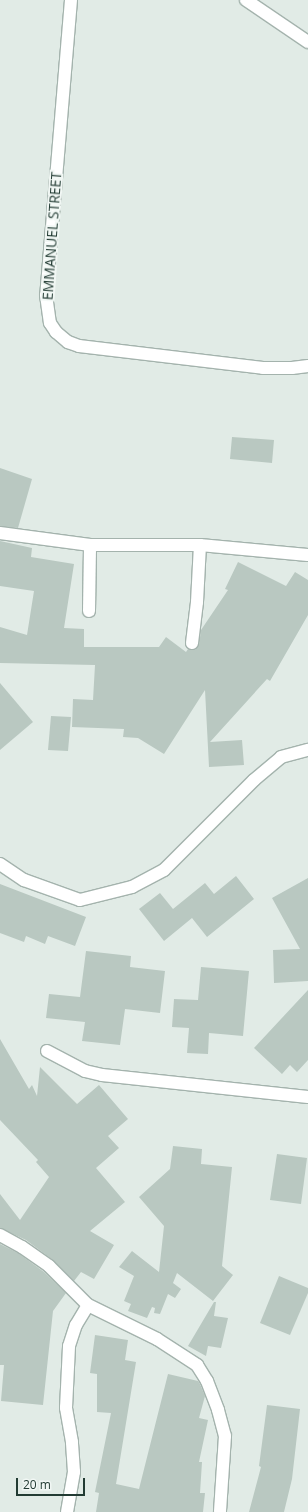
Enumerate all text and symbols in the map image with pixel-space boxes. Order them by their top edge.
street label: EMMANUEL STREET [39,171,65,301]
scale bar [18,1470,87,1496]
text: 20 m [23,1476,51,1493]

